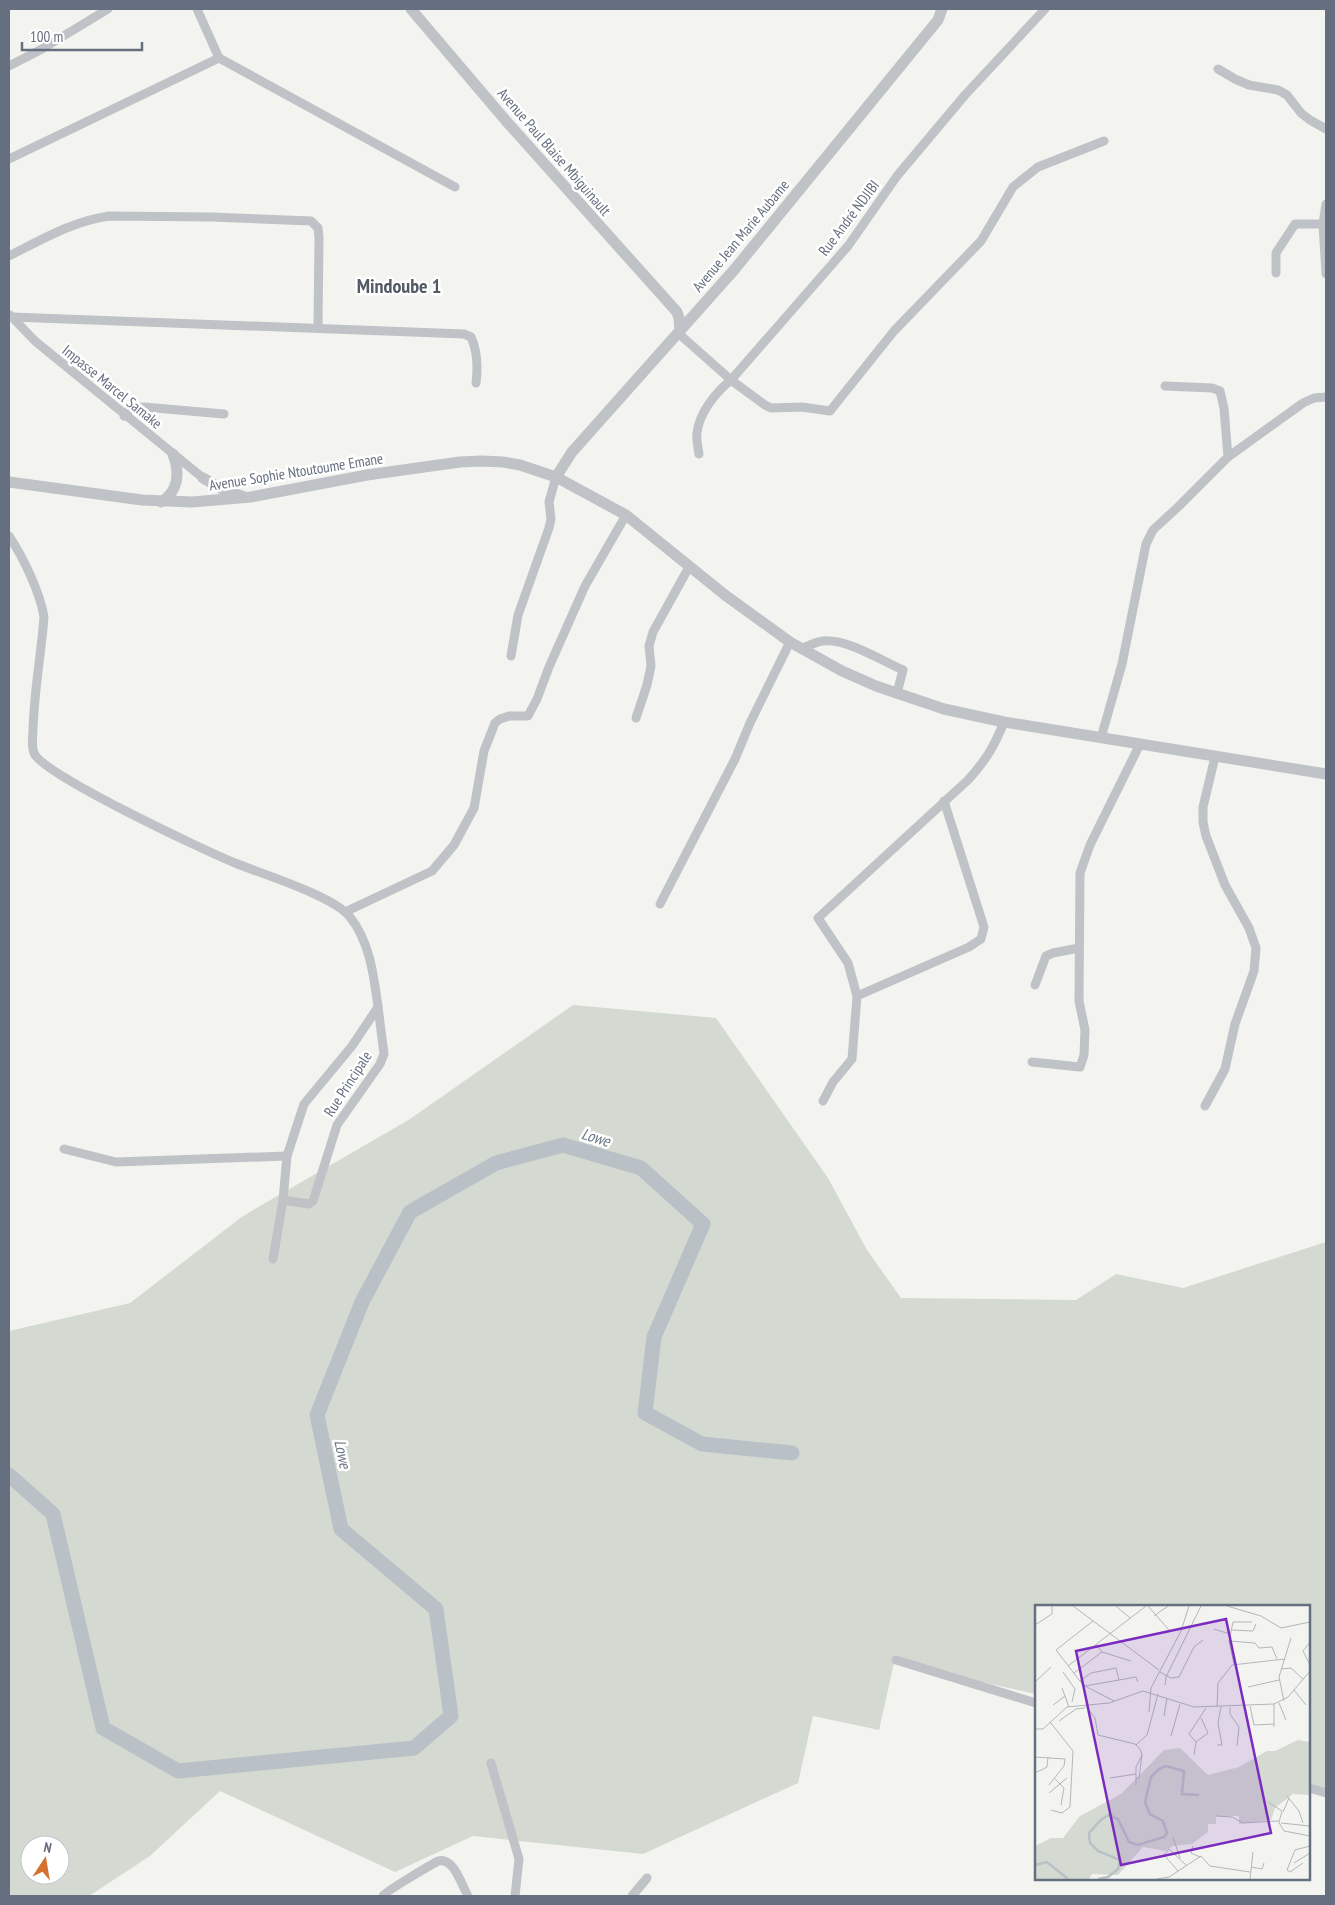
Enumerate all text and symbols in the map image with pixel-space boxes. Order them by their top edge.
scale bar [22,20,142,52]
text: 100 m [30,27,63,46]
street label: Avenue Paul Blaise Mbiguinault [494,84,615,219]
street label: Avenue Jean Marie Aubame [688,176,793,296]
street label: Rue André NDJIBI [814,176,883,259]
district label: Mindoube 1 [357,273,441,299]
street label: Impasse Marcel Samake [59,341,166,433]
street label: Avenue Sophie Ntoutoume Emane [208,448,384,495]
street label: Rue Principale [319,1047,376,1120]
water label: Lowe [579,1123,614,1151]
water label: Lowe [330,1438,356,1471]
inset map [1035,1605,1310,1880]
north arrow [20,1835,70,1885]
text: N [42,1838,53,1857]

